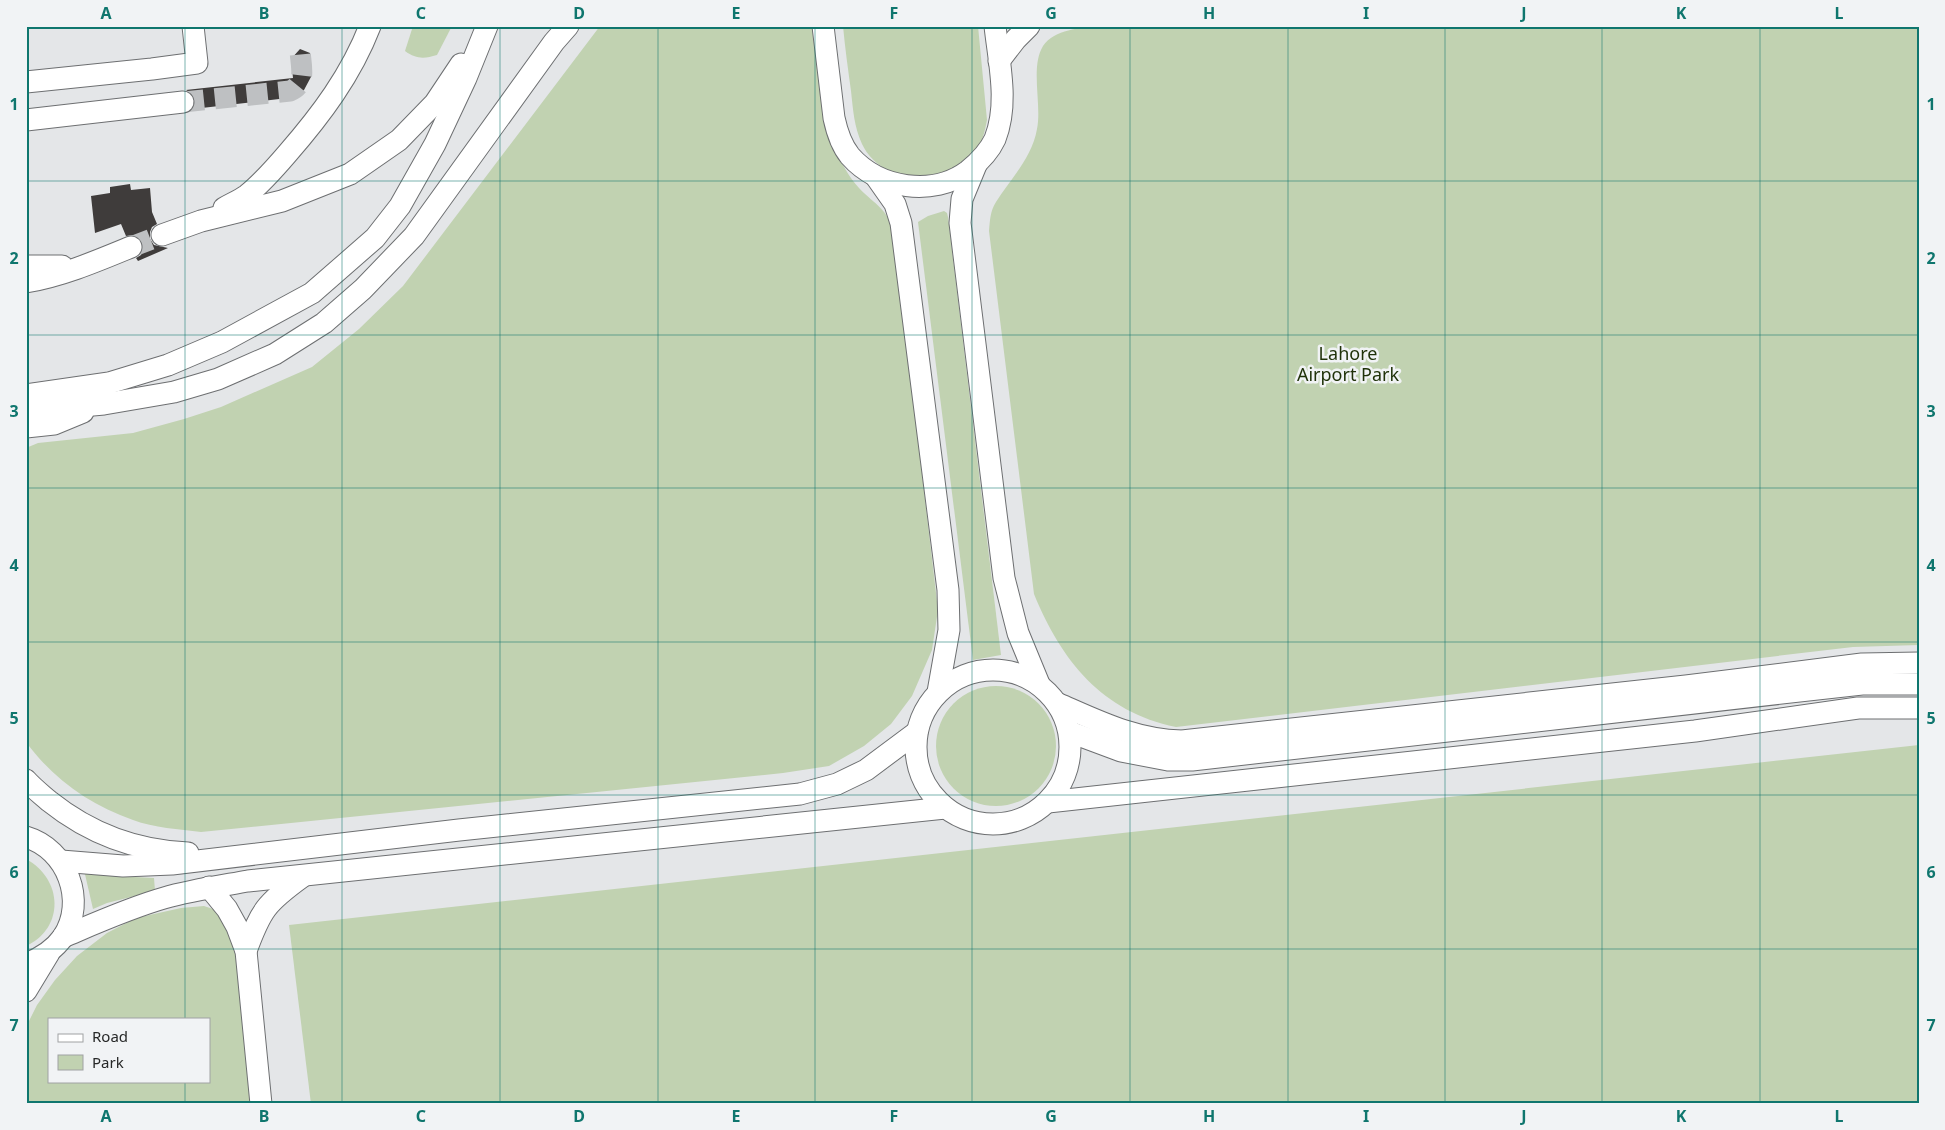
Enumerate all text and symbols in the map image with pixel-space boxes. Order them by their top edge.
text: A [100,2,112,24]
text: B [259,2,269,24]
text: C [416,2,426,24]
text: D [573,2,585,24]
text: E [732,2,741,24]
text: F [890,2,898,24]
text: G [1045,2,1057,24]
text: H [1203,2,1215,24]
text: I [1363,2,1369,24]
text: J [1519,2,1527,24]
text: K [1676,2,1687,24]
text: L [1835,2,1844,24]
text: 1 [9,93,19,115]
text: 1 [1926,93,1936,115]
text: 2 [9,247,19,269]
text: 2 [1926,247,1936,269]
park label: Lahore Airport Park [1297,341,1399,386]
text: 3 [9,400,19,422]
text: 3 [1926,400,1936,422]
text: 4 [9,554,19,576]
text: 4 [1926,554,1936,576]
text: 5 [9,707,19,729]
text: 5 [1926,707,1936,729]
text: 6 [9,861,19,883]
text: 6 [1926,861,1936,883]
text: 7 [9,1014,19,1036]
text: 7 [1926,1014,1936,1036]
legend [48,1018,210,1082]
text: Road [92,1026,128,1046]
text: Park [92,1052,124,1072]
text: A [100,1105,112,1127]
text: B [259,1105,269,1127]
text: C [416,1105,426,1127]
text: D [573,1105,585,1127]
text: E [732,1105,741,1127]
text: F [890,1105,898,1127]
text: G [1045,1105,1057,1127]
text: H [1203,1105,1215,1127]
text: I [1363,1105,1369,1127]
text: J [1519,1105,1527,1127]
text: K [1676,1105,1687,1127]
text: L [1835,1105,1844,1127]

